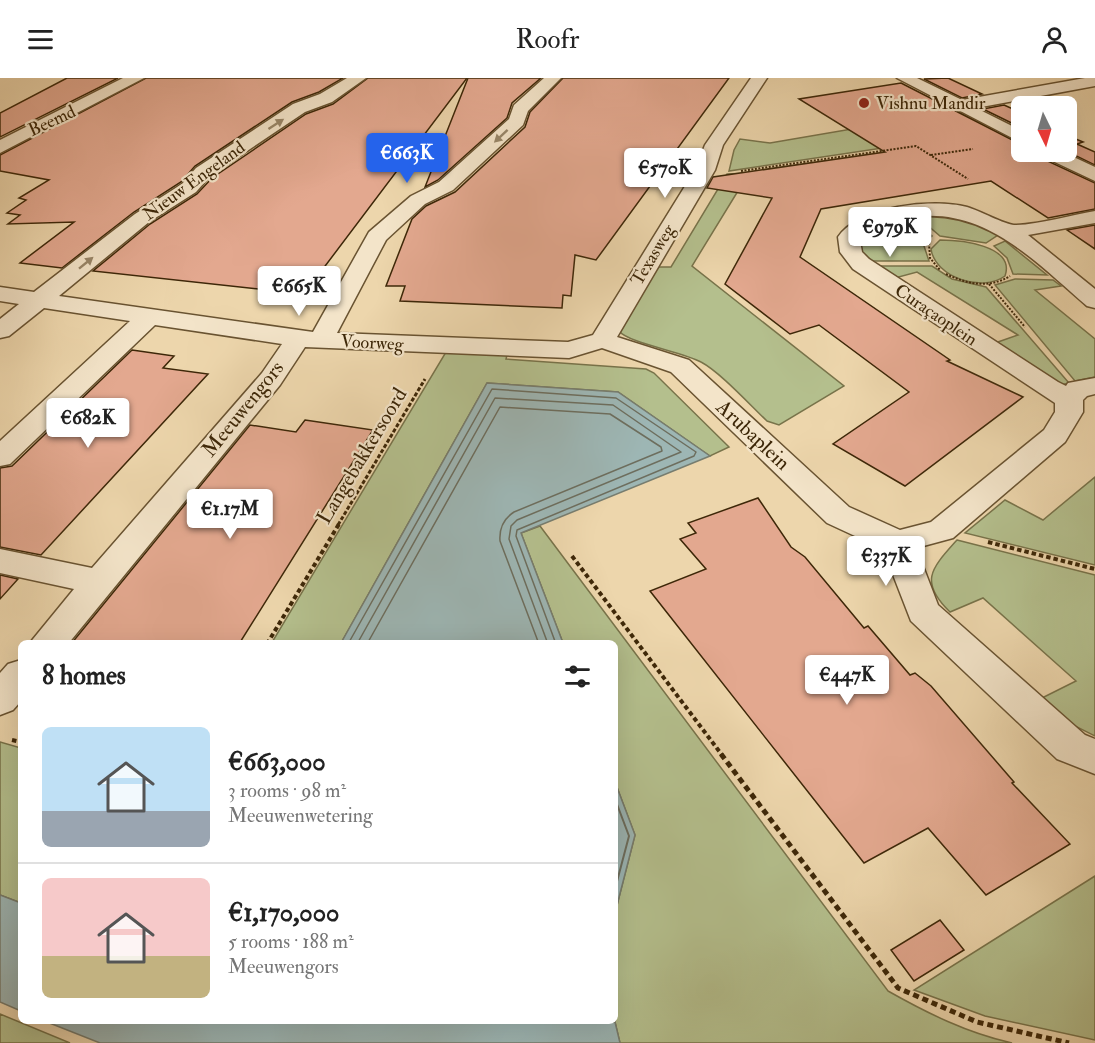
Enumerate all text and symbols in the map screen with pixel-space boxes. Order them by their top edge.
icon: menu [24,23,57,56]
text: Roofr [516,23,579,56]
icon: person [1038,23,1071,56]
place label: Vishnu Mandir [876,92,986,115]
marker: Vishnu Mandir [857,96,871,110]
north arrow [1011,96,1077,162]
map controls [1011,96,1077,162]
street label: Beemd [25,100,79,142]
one-way arrow [268,118,284,129]
one-way arrow [494,129,509,142]
pin: €663K [365,133,449,184]
street label: Nieuw Engeland [138,136,250,226]
text: €663K [380,140,434,165]
pin: €570K [623,148,707,199]
text: €570K [638,155,692,180]
pin: €979K [848,207,932,258]
text: €979K [862,214,918,239]
street label: Texasweg [626,219,681,290]
one-way arrow [78,258,93,270]
pin: €665K [257,266,341,317]
text: €665K [272,273,326,298]
street label: Curaçaoplein [890,279,982,351]
street label: Voorweg [340,330,405,356]
street label: Meeuwengors [196,355,290,463]
street label: Langebakkersoord [311,382,414,529]
street label: Arubaplein [709,393,796,476]
pin: €682K [46,398,130,449]
text: €682K [60,405,116,430]
pin: €1.17M [181,489,279,540]
text: €1.17M [201,496,259,521]
pin: €337K [844,536,928,587]
text: €337K [861,543,911,568]
pin: €447K [805,655,889,706]
text: 8 homes [42,660,126,692]
icon: filters [561,660,594,693]
text: €447K [819,662,875,687]
text: €663,000 [228,746,326,778]
icon: home [90,751,162,823]
text: 3 rooms · 98 m² [228,778,346,803]
text: Meeuwenwetering [228,803,373,828]
text: €1,170,000 [228,897,339,929]
icon: home [90,902,162,974]
text: 5 rooms · 188 m² [228,929,354,954]
text: Meeuwengors [228,954,339,979]

